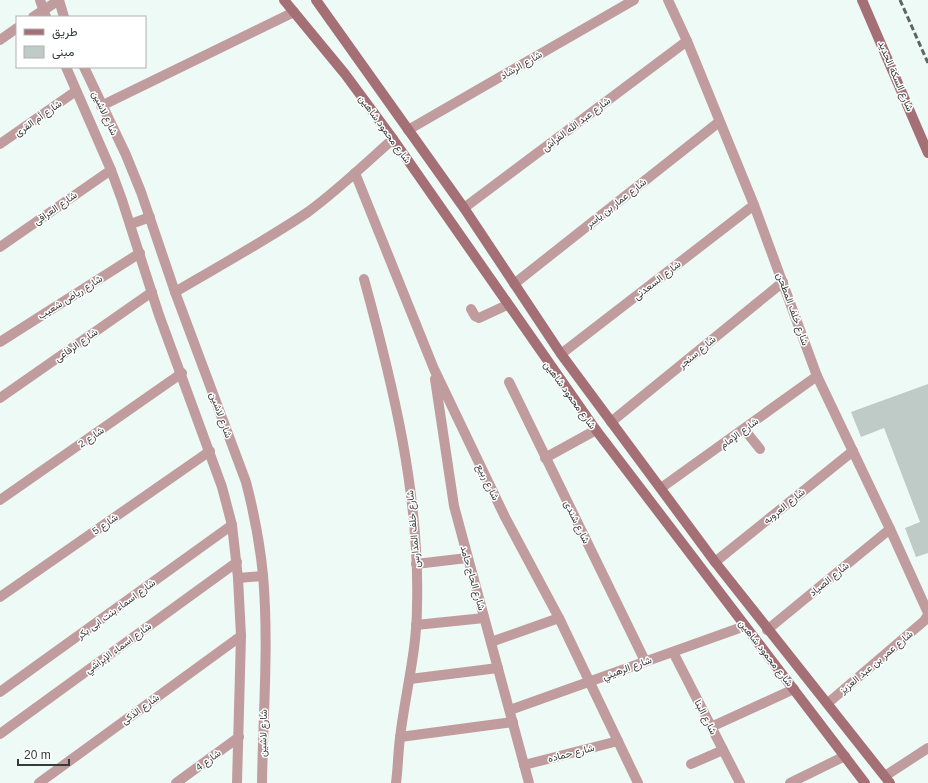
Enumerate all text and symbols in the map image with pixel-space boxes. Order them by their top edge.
legend [16,16,146,68]
text: طريق [52,25,78,40]
street label: شارع السكة الحديد [875,39,916,113]
text: مبنى [52,45,74,60]
street label: شارع الرشاد [498,49,544,82]
street label: شارع لاشين [89,89,120,137]
street label: شارع محمود شاهين [356,93,413,166]
street label: شارع عبد الله الفراش [540,95,613,154]
street label: شارع أم القرى [12,98,64,139]
street label: شارع عمار بن ياسر [583,176,649,231]
street label: شارع العراقى [31,189,79,228]
street label: شارع السعدنى [631,258,684,303]
street label: شارع خلف المطحن [774,271,811,347]
street label: شارع رياض شعيب [36,273,105,322]
street label: شارع الرفاعى [52,326,100,365]
street label: شارع سنجر [676,333,718,372]
street label: شارع محمود شاهين [541,359,598,432]
street label: شارع لاشين [207,391,234,440]
street label: شارع الإمام [718,415,761,451]
street label: شارع 2 [76,424,106,450]
street label: شارع ربيع [474,462,502,503]
street label: شارع العروبه [761,486,808,527]
street label: شارع خلف المدارس [404,490,423,568]
street label: شارع شندى [561,499,592,546]
street label: شارع 5 [90,511,120,537]
street label: شارع الحاج حامد [458,544,488,612]
street label: شارع الصياد [807,560,852,599]
street label: شارع اسماء بنت ابى بكر [74,577,158,642]
street label: شارع محمود شاهين [736,618,795,689]
street label: شارع اسماء الإبراشي [83,620,155,678]
street label: شارع عمر بن عبد العزيز [836,628,916,697]
street label: شارع الرهيني [601,654,654,685]
street label: شارع الذكى [119,691,162,727]
street label: شارع البنا [692,698,719,737]
street label: شارع لاشين [257,709,270,757]
scale bar [18,741,69,767]
street label: شارع حماده [547,742,596,765]
street label: شارع 4 [193,747,223,774]
text: 20 m [24,748,51,762]

